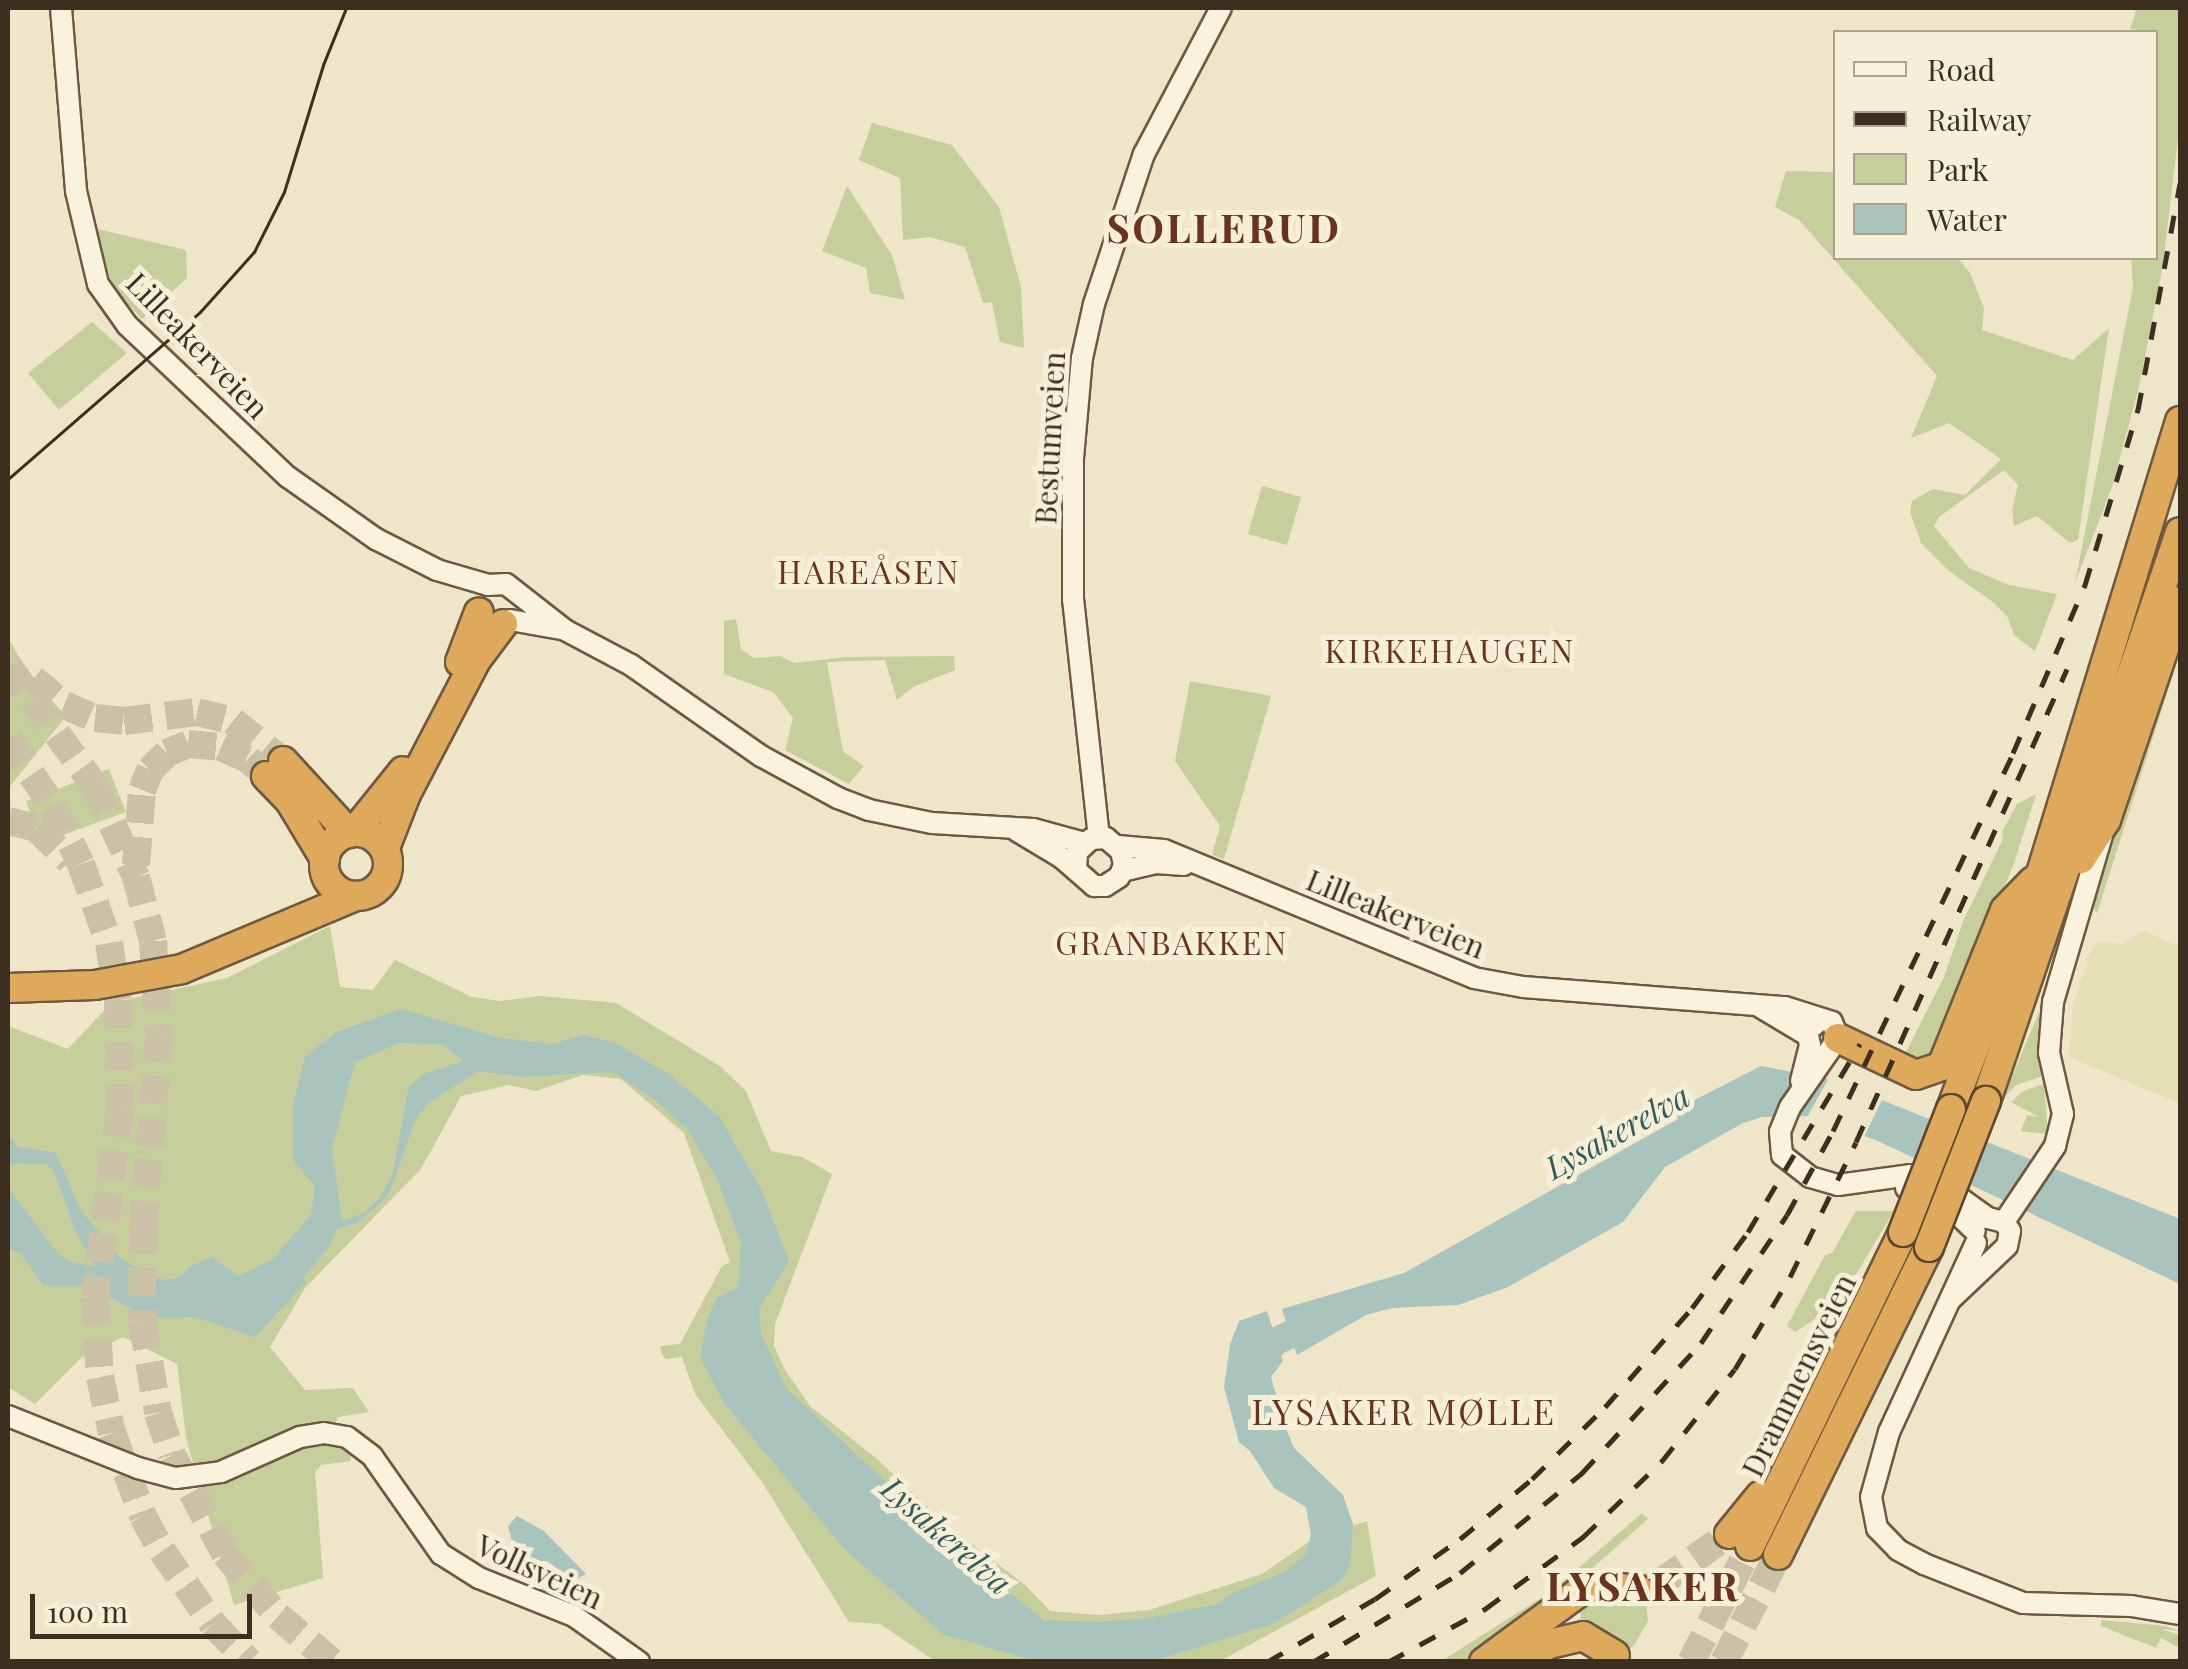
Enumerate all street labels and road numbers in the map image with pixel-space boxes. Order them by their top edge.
street label: Lilleakerveien [119,264,277,426]
street label: Bestumveien [1026,351,1072,525]
street label: Lilleakerveien [1302,861,1490,965]
street label: Drammensveien [1733,1268,1863,1482]
street label: Vollsveien [471,1526,609,1616]

